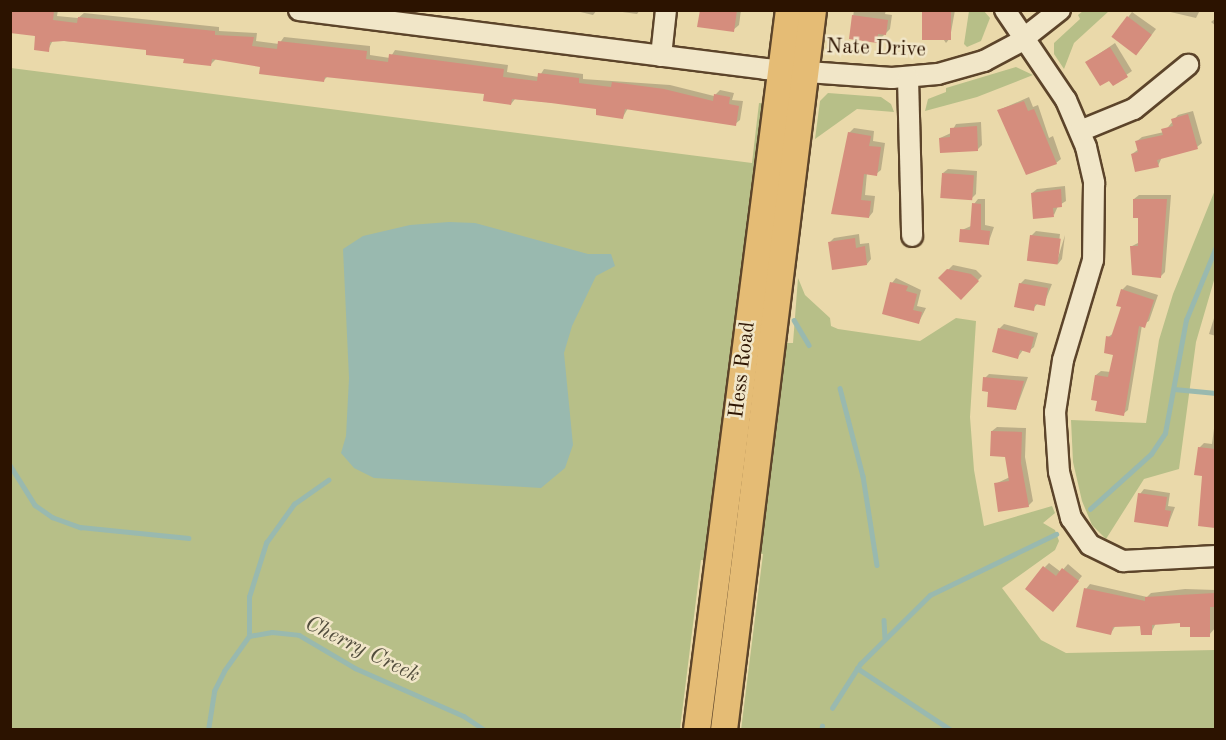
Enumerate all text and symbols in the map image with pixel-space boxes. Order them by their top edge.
street label: Nate Drive [826,35,926,63]
street label: Hess Road [725,320,761,420]
water label: Cherry Creek [300,611,424,689]

